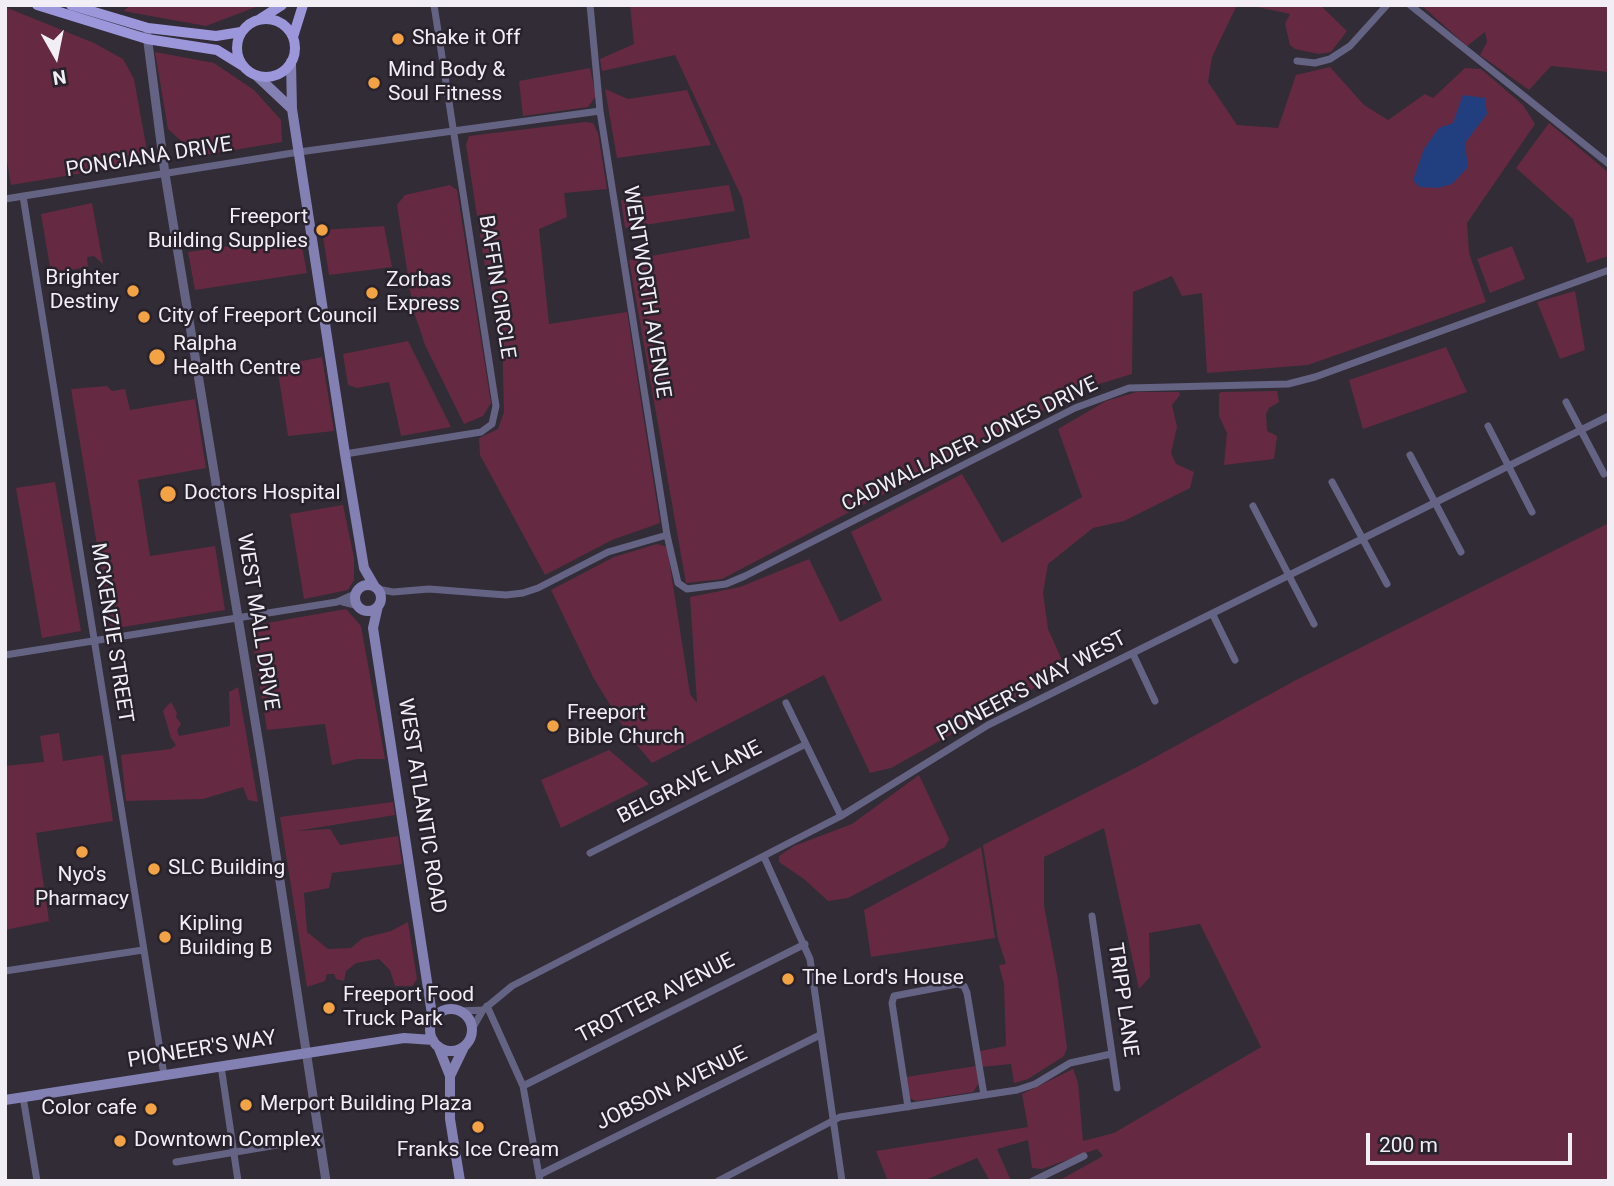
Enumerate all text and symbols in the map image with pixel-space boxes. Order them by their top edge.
north arrow [21,21,91,91]
place label: Shake it Off [412,26,520,52]
marker: Shake it Off [390,31,406,47]
place label: Mind Body & Soul Fitness [388,58,505,108]
text: N [51,65,68,90]
marker: Mind Body & Soul Fitness [366,75,382,91]
street label: PONCIANA DRIVE [64,132,234,184]
street label: WENTWORTH AVENUE [617,184,675,400]
place label: Freeport Building Supplies [148,205,308,255]
street label: BAFFIN CIRCLE [472,213,520,361]
marker: Freeport Building Supplies [314,222,330,238]
place label: Brighter Destiny [45,266,119,316]
place label: Zorbas Express [386,268,460,318]
marker: Brighter Destiny [125,283,141,299]
marker: Zorbas Express [364,285,380,301]
place label: City of Freeport Council [158,304,377,330]
marker: City of Freeport Council [136,309,152,325]
place label: Ralpha Health Centre [173,332,301,382]
marker: Ralpha Health Centre [147,347,167,367]
street label: CADWALLADER JONES DRIVE [838,372,1102,518]
place label: Doctors Hospital [184,481,341,507]
marker: Doctors Hospital [158,484,178,504]
street label: WEST MALL DRIVE [231,532,283,712]
street label: MCKENZIE STREET [84,541,138,725]
street label: PIONEER'S WAY WEST [933,626,1131,748]
street label: WEST ATLANTIC ROAD [392,697,450,915]
place label: Freeport Bible Church [567,701,685,751]
marker: Freeport Bible Church [545,718,561,734]
street label: BELGRAVE LANE [614,736,766,830]
marker: Nyo's Pharmacy [74,844,90,860]
place label: SLC Building [168,856,285,882]
marker: SLC Building [146,861,162,877]
place label: Nyo's Pharmacy [35,863,129,913]
place label: Kipling Building B [179,912,273,962]
marker: Kipling Building B [157,929,173,945]
street label: TRIPP LANE [1102,941,1142,1059]
street label: TROTTER AVENUE [573,948,739,1050]
place label: The Lord's House [802,966,964,992]
marker: The Lord's House [780,971,796,987]
place label: Freeport Food Truck Park [343,983,474,1033]
marker: Freeport Food Truck Park [321,1000,337,1016]
street label: PIONEER'S WAY [126,1026,278,1074]
street label: JOBSON AVENUE [592,1042,752,1136]
place label: Merport Building Plaza [260,1092,472,1118]
place label: Color cafe [41,1096,137,1122]
marker: Merport Building Plaza [238,1097,254,1113]
marker: Color cafe [143,1101,159,1117]
marker: Franks Ice Cream [470,1119,486,1135]
scale bar [1369,1120,1576,1164]
place label: Downtown Complex [134,1128,321,1154]
marker: Downtown Complex [112,1133,128,1149]
text: 200 m [1379,1133,1438,1157]
place label: Franks Ice Cream [397,1138,559,1164]

